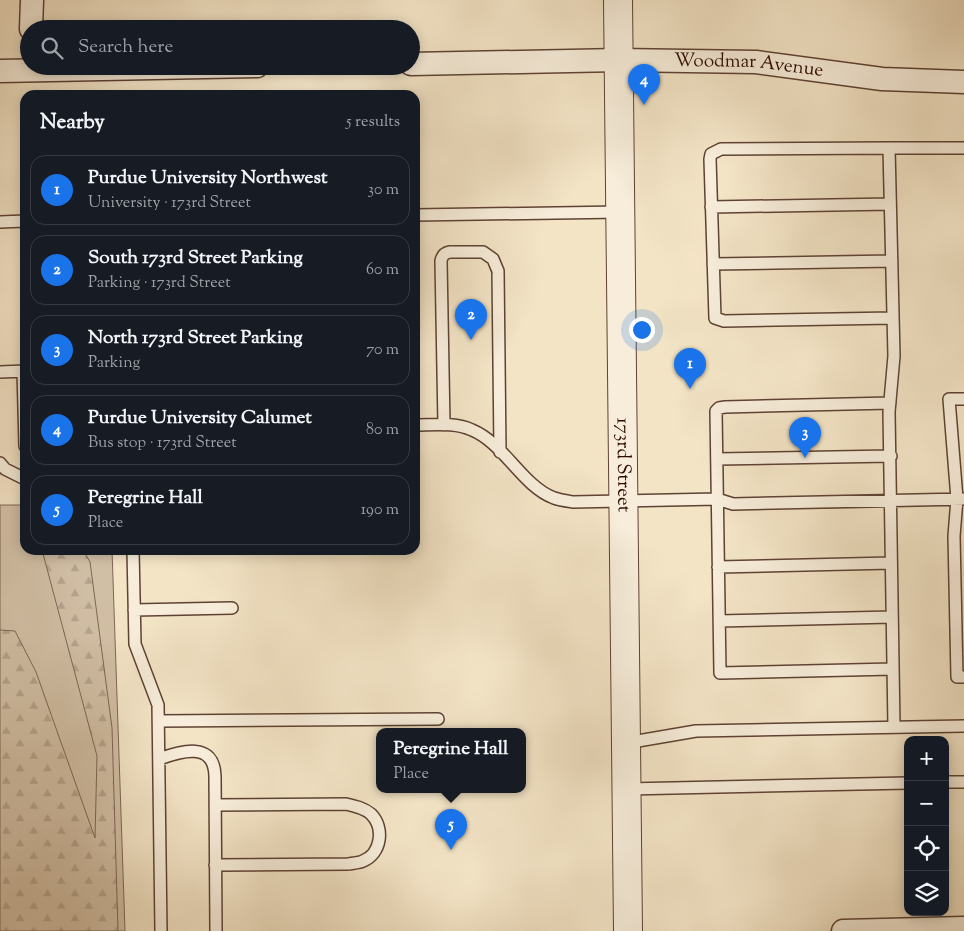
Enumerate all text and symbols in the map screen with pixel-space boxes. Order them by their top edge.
search box [20,20,420,75]
icon: search [38,34,66,62]
text: Search here [78,34,173,61]
street label: Woodmar Avenue [674,47,825,84]
pin: 4 [628,64,660,105]
text: Nearby [40,108,105,138]
text: 5 results [346,111,400,134]
text: Purdue University Northwest [88,165,327,192]
text: 1 [54,179,60,202]
text: 30 m [368,179,399,202]
text: University · 173rd Street [88,192,251,215]
text: South 173rd Street Parking [88,245,303,272]
text: 2 [53,259,61,282]
text: 60 m [366,259,399,282]
text: Parking · 173rd Street [88,272,231,295]
pin: 2 [455,299,487,340]
your location [629,317,655,343]
text: North 173rd Street Parking [88,325,303,352]
text: 3 [54,339,60,362]
text: 70 m [366,339,399,362]
pin: 1 [674,348,706,389]
text: Parking [88,352,140,375]
text: Purdue University Calumet [88,405,312,432]
pin: 3 [789,417,821,458]
street label: 173rd Street [609,418,637,513]
text: 4 [53,419,61,442]
text: 80 m [366,419,399,442]
text: Bus stop · 173rd Street [88,432,237,455]
text: Peregrine Hall [88,485,203,512]
text: 5 [54,499,60,522]
text: 190 m [361,499,399,522]
text: Place [88,512,123,535]
popup [376,728,526,793]
text: Peregrine Hall [394,736,508,763]
map controls [904,736,949,916]
button: + [904,736,949,781]
text: Place [394,763,429,786]
button: − [904,781,949,826]
pin: 5 [435,809,467,850]
button: locate [904,826,949,871]
button: layers [904,871,949,916]

